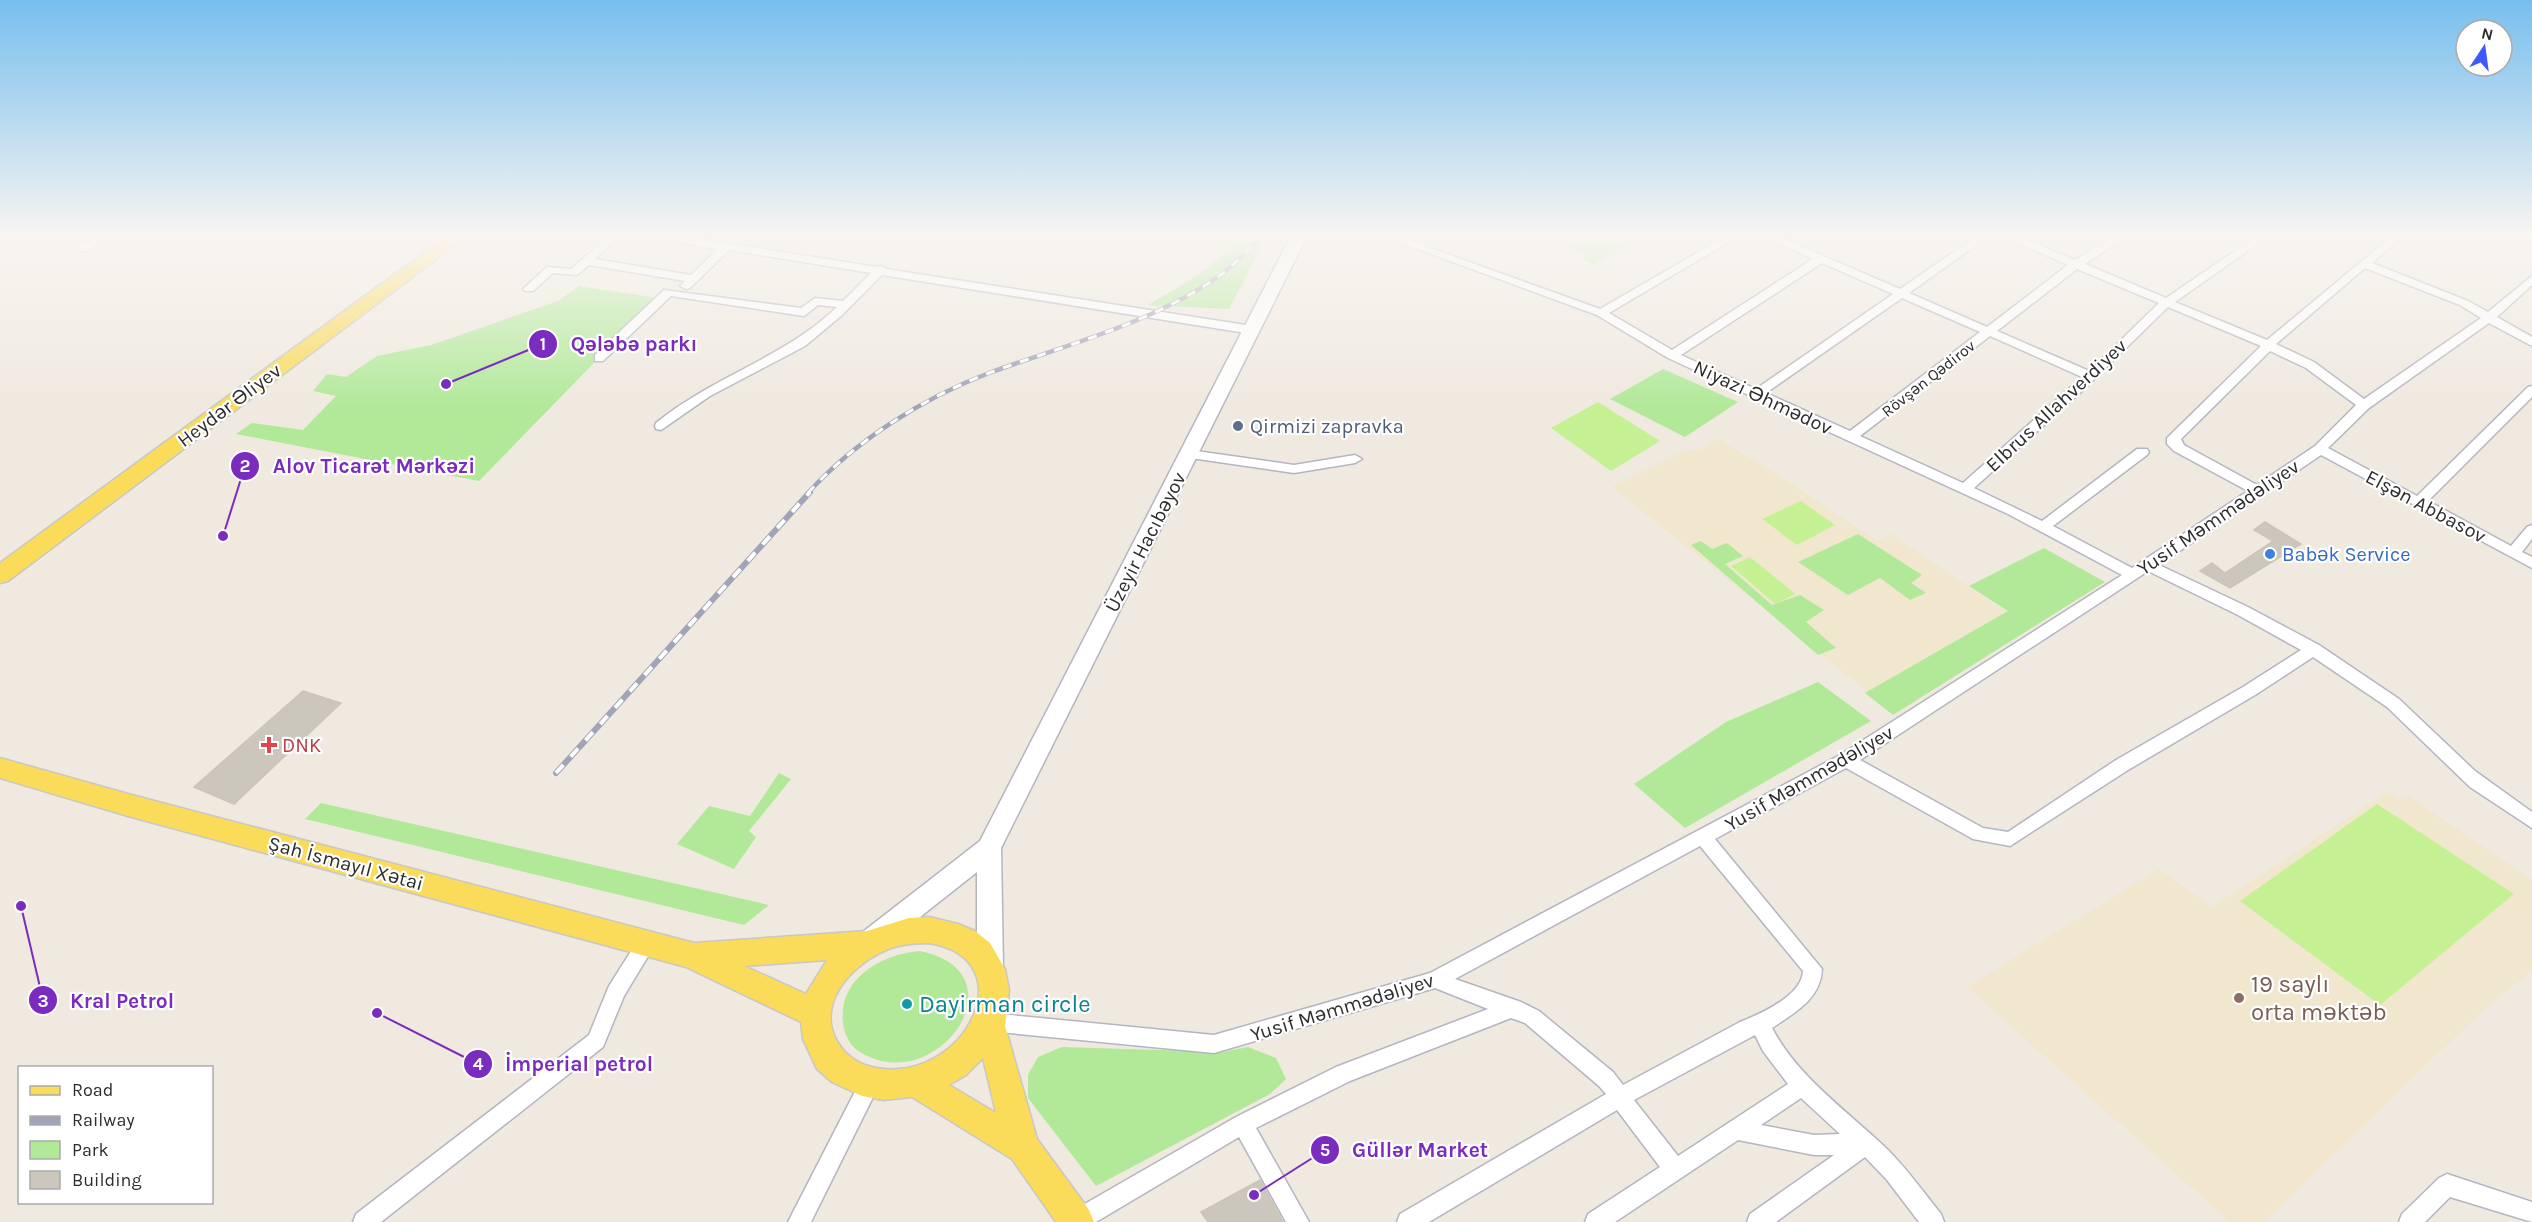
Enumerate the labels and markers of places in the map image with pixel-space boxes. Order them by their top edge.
callout: Qələbə parkı [528,324,709,363]
place label: Qirmizi zapravka [1250,415,1404,438]
marker: Qirmizi zapravka [1231,419,1245,433]
callout: Alov Ticarət Mərkəzi [230,446,487,485]
place label: Babək Service [2282,543,2411,566]
marker: Babək Service [2263,547,2277,561]
place label: DNK [282,734,321,757]
marker: DNK [260,736,278,754]
place label: 19 saylı orta məktəb [2251,970,2387,1026]
callout: Kral Petrol [28,981,186,1020]
place label: Dayirman circle [919,990,1091,1018]
marker: 19 saylı orta məktəb [2232,991,2246,1005]
marker: Dayirman circle [900,997,914,1011]
callout: İmperial petrol [463,1044,665,1083]
callout: Güllər Market [1310,1130,1500,1169]

